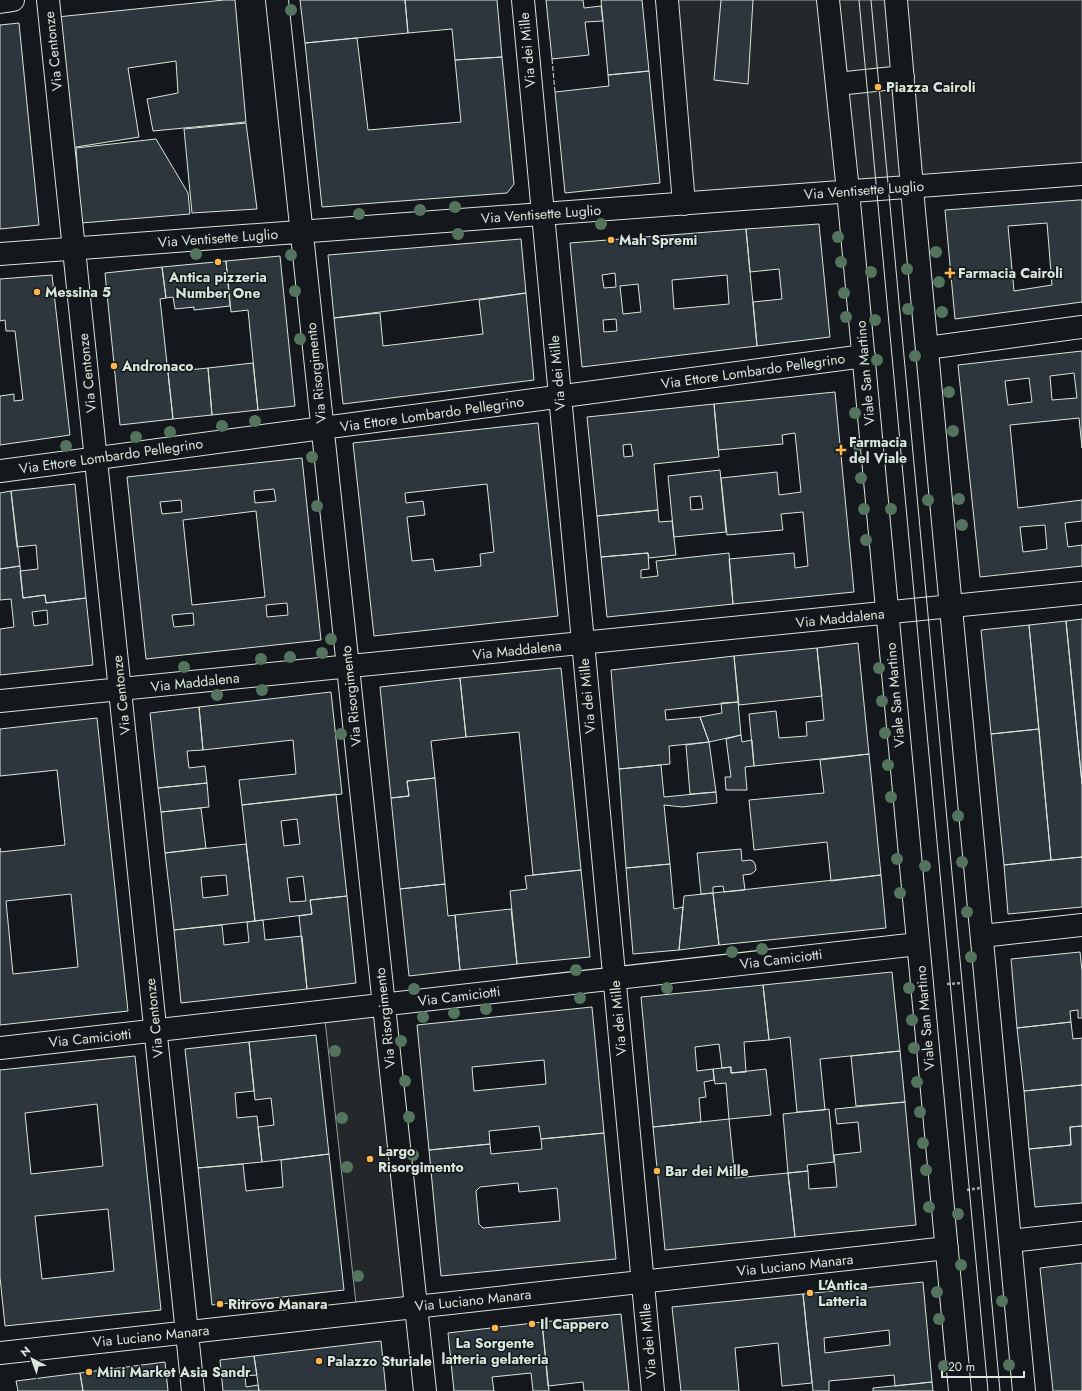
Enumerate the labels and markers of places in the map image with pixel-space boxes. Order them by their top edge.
place label: Piazza Cairoli [886,77,976,97]
marker: Piazza Cairoli [873,82,883,92]
place label: Mah Spremi [619,230,698,250]
marker: Mah Spremi [606,235,616,245]
marker: Antica pizzeria Number One [213,257,223,267]
place label: Farmacia Cairoli [958,263,1063,283]
place label: Antica pizzeria Number One [168,267,267,303]
marker: Farmacia Cairoli [945,268,955,278]
place label: Messina 5 [45,282,111,302]
marker: Messina 5 [32,287,42,297]
place label: Andronaco [121,356,194,376]
marker: Andronaco [109,361,119,371]
place label: Farmacia del Viale [849,432,907,468]
marker: Farmacia del Viale [836,445,846,455]
place label: Largo Risorgimento [378,1141,464,1177]
marker: Largo Risorgimento [365,1154,375,1164]
place label: Bar dei Mille [665,1161,748,1181]
marker: Bar dei Mille [652,1166,662,1176]
place label: L'Antica Latteria [818,1275,867,1311]
marker: L'Antica Latteria [805,1288,815,1298]
place label: Ritrovo Manara [228,1294,328,1314]
marker: Ritrovo Manara [215,1299,225,1309]
place label: Il Cappero [540,1314,609,1334]
marker: Il Cappero [527,1319,537,1329]
marker: La Sorgente latteria gelateria [490,1323,500,1333]
place label: La Sorgente latteria gelateria [441,1333,549,1369]
place label: Palazzo Sturiale [327,1351,432,1371]
marker: Palazzo Sturiale [314,1356,324,1366]
place label: Mini Market Asia Sandr [97,1362,251,1382]
marker: Mini Market Asia Sandr [84,1367,94,1377]

